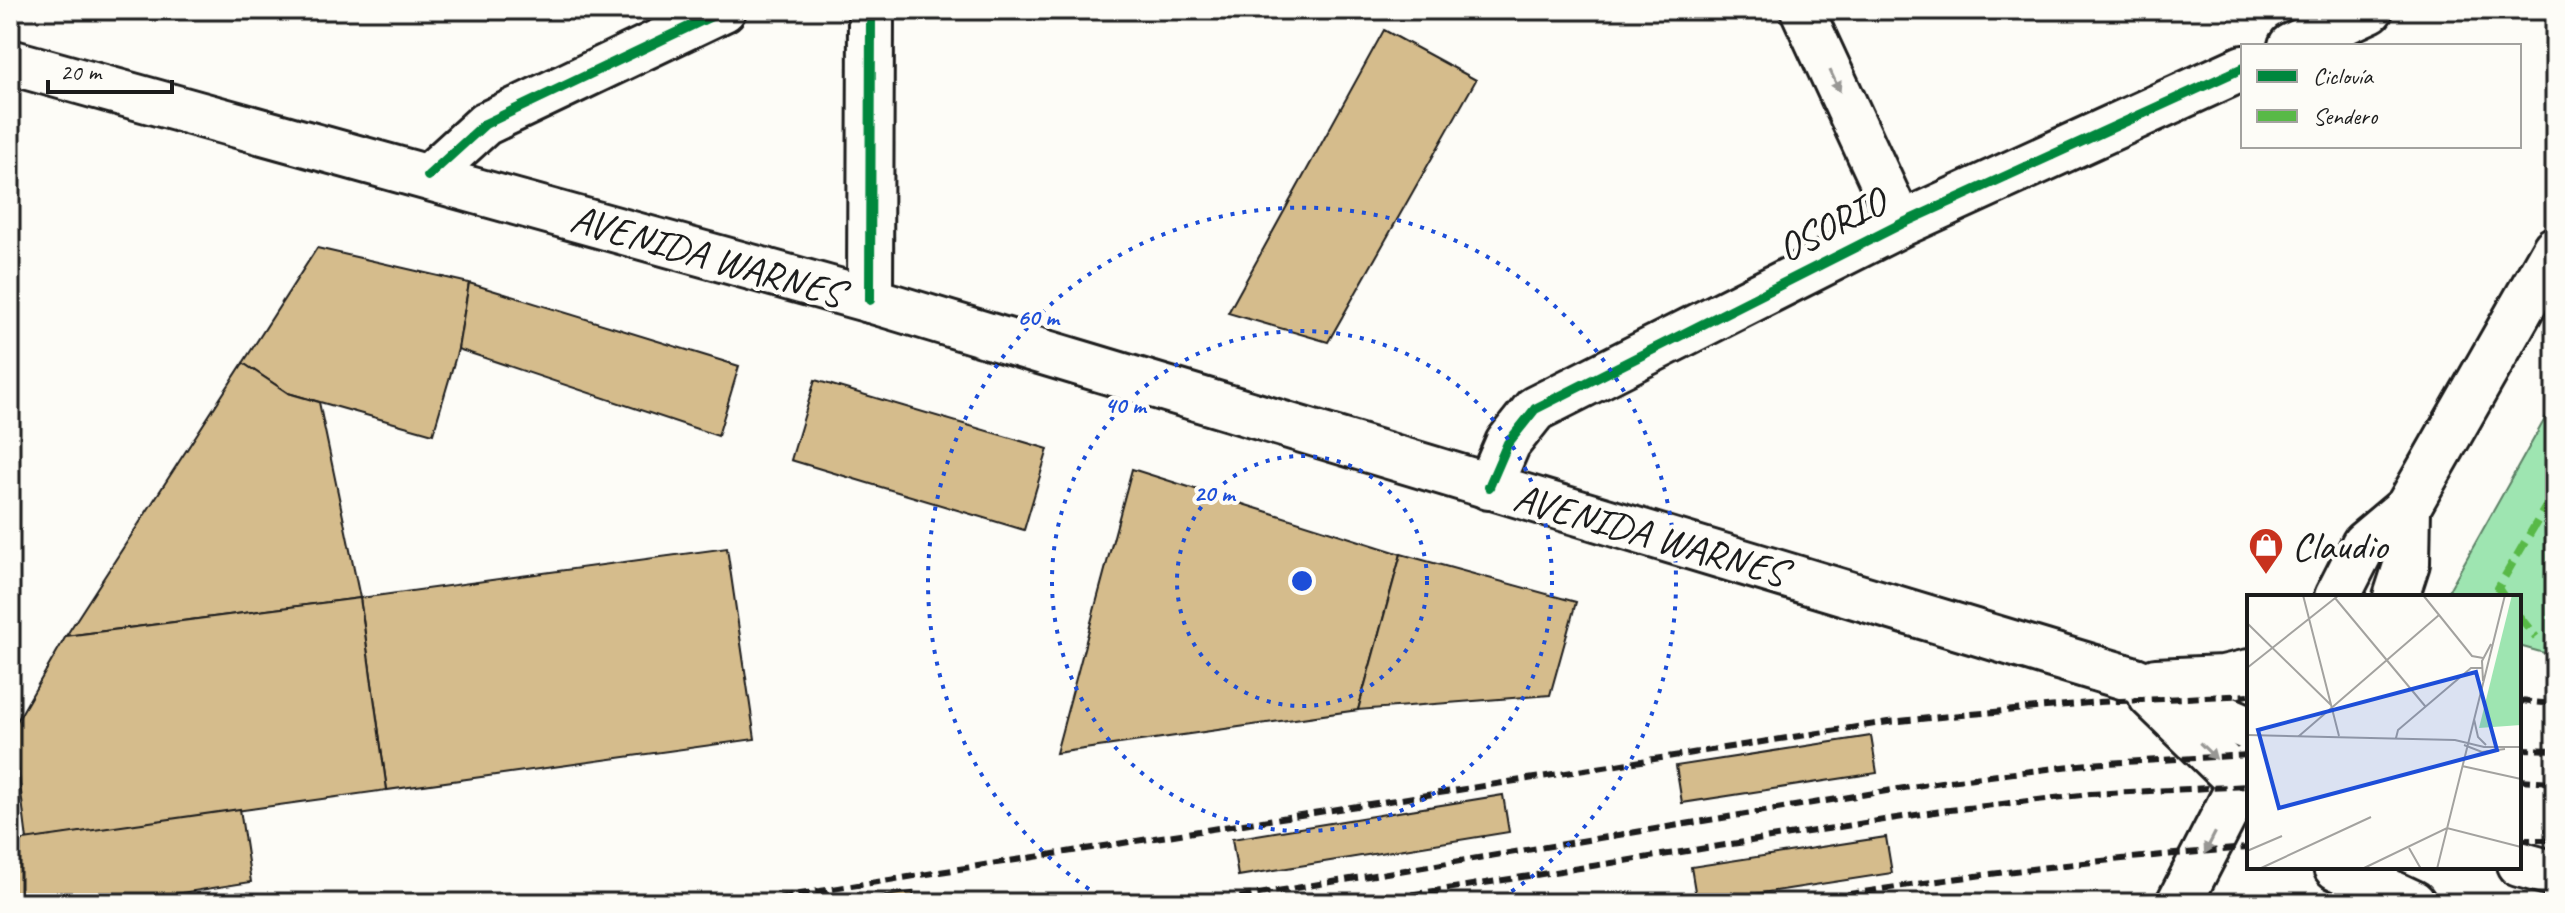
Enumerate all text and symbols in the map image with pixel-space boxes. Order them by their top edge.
scale bar [48,44,172,94]
legend [2241,44,2521,148]
text: 20 m [60,57,103,87]
text: Ciclovía [2313,61,2374,91]
one-way arrow [1828,69,1842,92]
text: Sendero [2313,101,2379,131]
street label: OSORIO [1769,175,1898,273]
street label: AVENIDA WARNES [565,193,856,321]
text: 60 m [1017,302,1061,332]
text: 40 m [1104,390,1148,420]
street label: AVENIDA WARNES [1508,472,1799,600]
text: 20 m [1193,478,1237,508]
place label: Claudio [2292,521,2389,571]
shop icon: Claudio [2247,526,2285,576]
centre of rings [1288,567,1316,595]
inset map [2247,595,2521,869]
one-way arrow [2198,742,2217,760]
one-way arrow [2204,832,2217,855]

